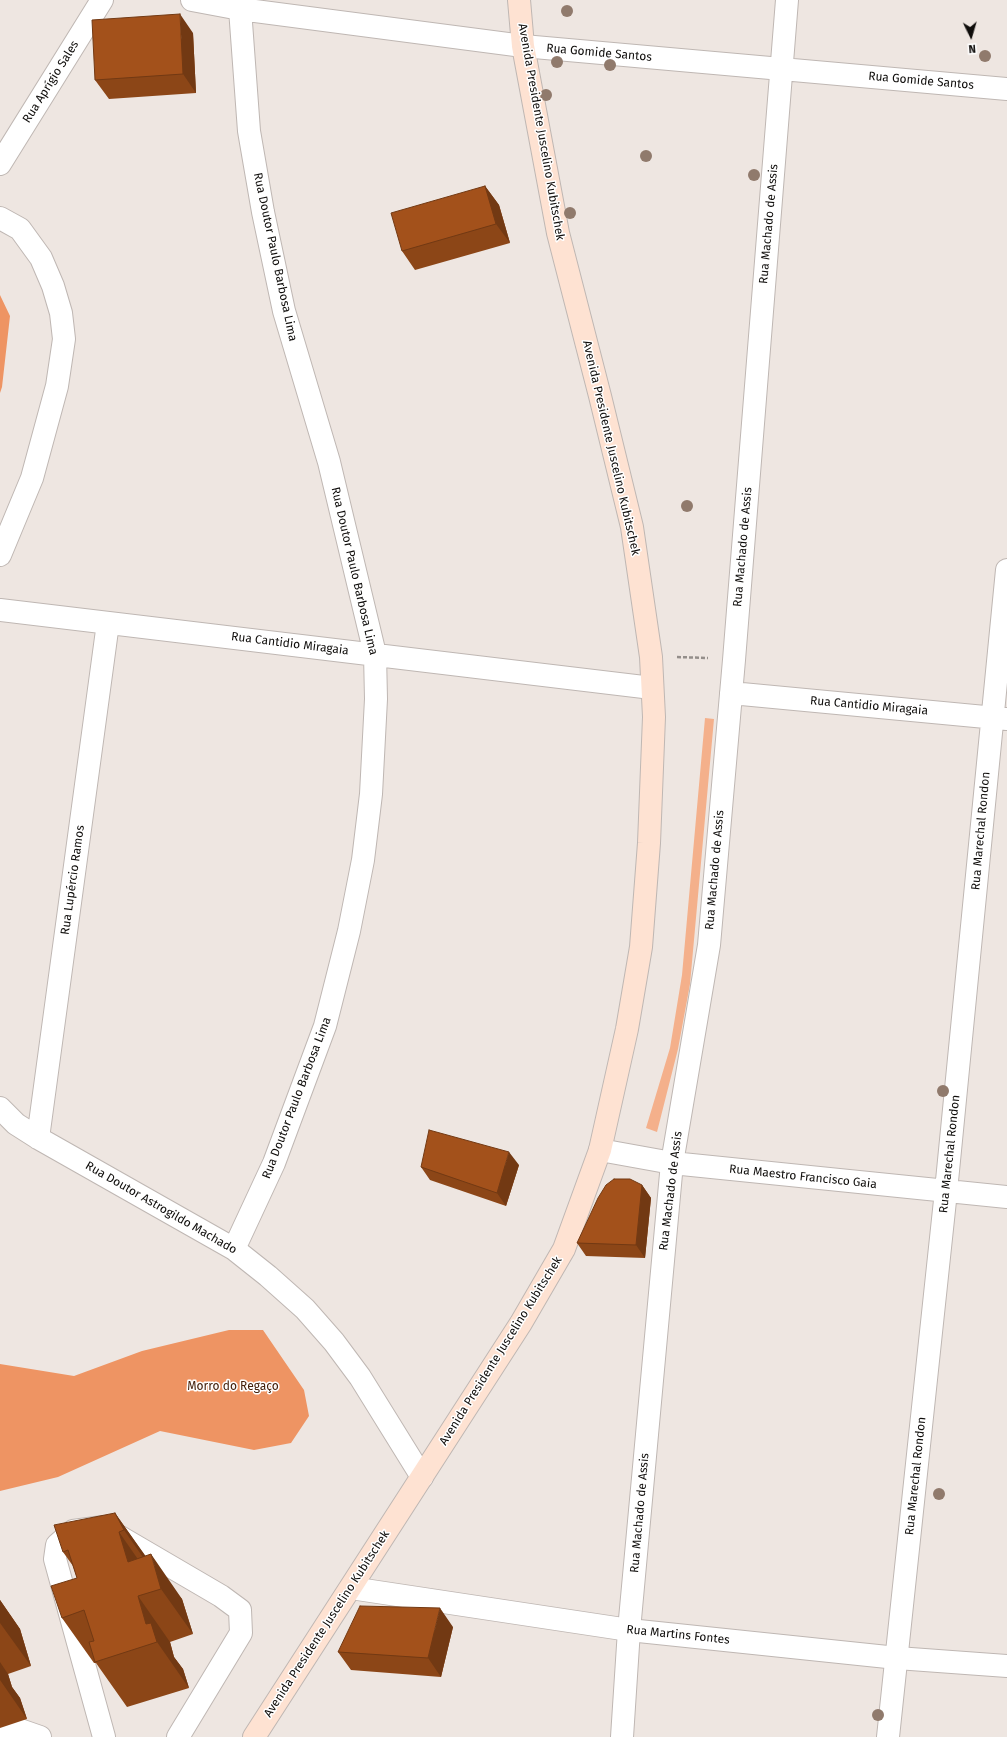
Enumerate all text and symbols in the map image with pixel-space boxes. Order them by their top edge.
north arrow [951,16,991,56]
street label: Avenida Presidente Juscelino Kubitschek [515,22,567,242]
street label: Rua Aprígio Sales [20,38,82,126]
street label: Rua Gomide Santos [546,41,652,65]
text: N [968,42,976,55]
street label: Rua Gomide Santos [868,69,974,93]
street label: Rua Machado de Assis [757,163,781,285]
street label: Rua Doutor Paulo Barbosa Lima [250,171,300,343]
street label: Avenida Presidente Juscelino Kubitschek [579,339,643,557]
street label: Rua Doutor Paulo Barbosa Lima [328,486,380,656]
street label: Rua Machado de Assis [731,486,755,608]
street label: Rua Cantidio Miragaia [230,630,350,658]
street label: Rua Cantidio Miragaia [809,694,929,718]
street label: Rua Marechal Rondon [969,771,993,891]
street label: Rua Machado de Assis [703,809,727,931]
street label: Rua Lupércio Ramos [58,824,88,936]
street label: Rua Doutor Paulo Barbosa Lima [259,1015,335,1181]
street label: Rua Marechal Rondon [937,1094,963,1214]
street label: Rua Machado de Assis [657,1130,685,1252]
street label: Rua Doutor Astrogildo Machado [83,1159,239,1257]
street label: Rua Maestro Francisco Gaia [728,1162,878,1192]
street label: Avenida Presidente Juscelino Kubitschek [437,1254,565,1448]
park label: Morro do Regaço [187,1380,279,1394]
street label: Rua Marechal Rondon [903,1416,929,1536]
street label: Rua Machado de Assis [628,1452,652,1574]
street label: Avenida Presidente Juscelino Kubitschek [261,1528,393,1720]
street label: Rua Martins Fontes [626,1622,730,1648]

